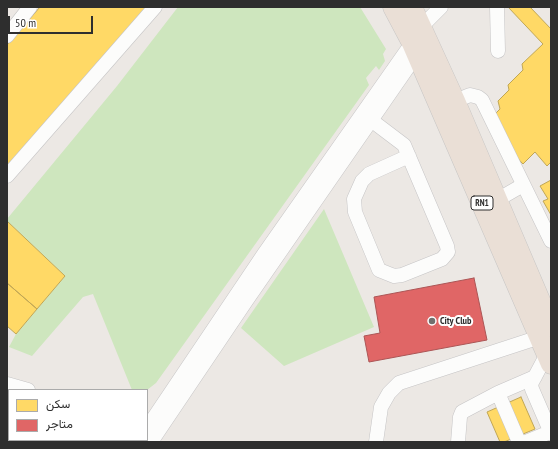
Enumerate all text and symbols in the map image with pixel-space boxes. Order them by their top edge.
scale bar [10,8,95,34]
text: 50 m [15,15,36,30]
road number: RN1 [471,196,493,210]
place label: City Club [440,315,471,327]
marker: City Club [427,316,437,326]
legend [8,389,148,441]
text: سكن [46,396,70,411]
text: متاجر [46,416,73,431]

